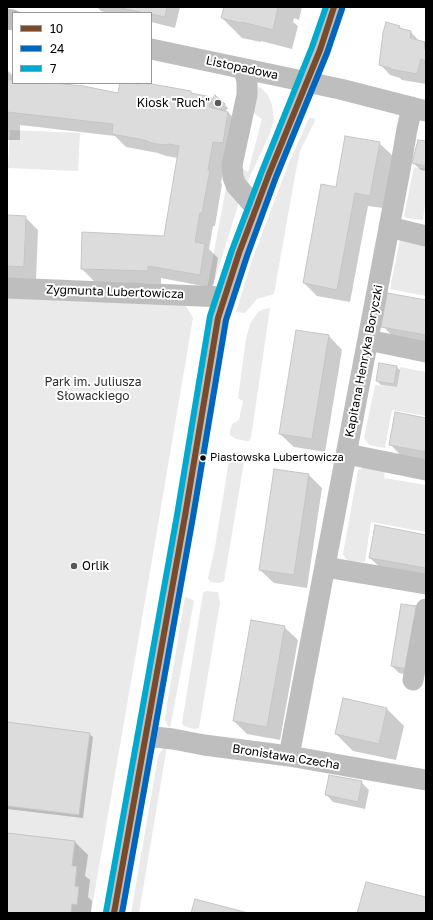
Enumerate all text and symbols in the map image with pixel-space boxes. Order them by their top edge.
legend [12,12,152,84]
text: 10 [50,21,63,36]
text: 24 [50,41,64,56]
street label: Listopadowa [205,53,279,83]
text: 7 [50,61,56,76]
place label: Kiosk "Ruch" [137,96,210,110]
marker: Kiosk "Ruch" [213,98,223,108]
street label: Zygmunta Lubertowicza [46,282,184,302]
street label: Kapitana Henryka Boryczki [342,283,386,439]
park label: Park im. Juliusza Słowackiego [45,375,141,403]
place label: Piastowska Lubertowicza [210,451,344,465]
marker: Piastowska Lubertowicza [198,453,208,463]
place label: Orlik [82,559,109,573]
marker: Orlik [69,561,79,571]
street label: Bronisława Czecha [231,741,341,773]

